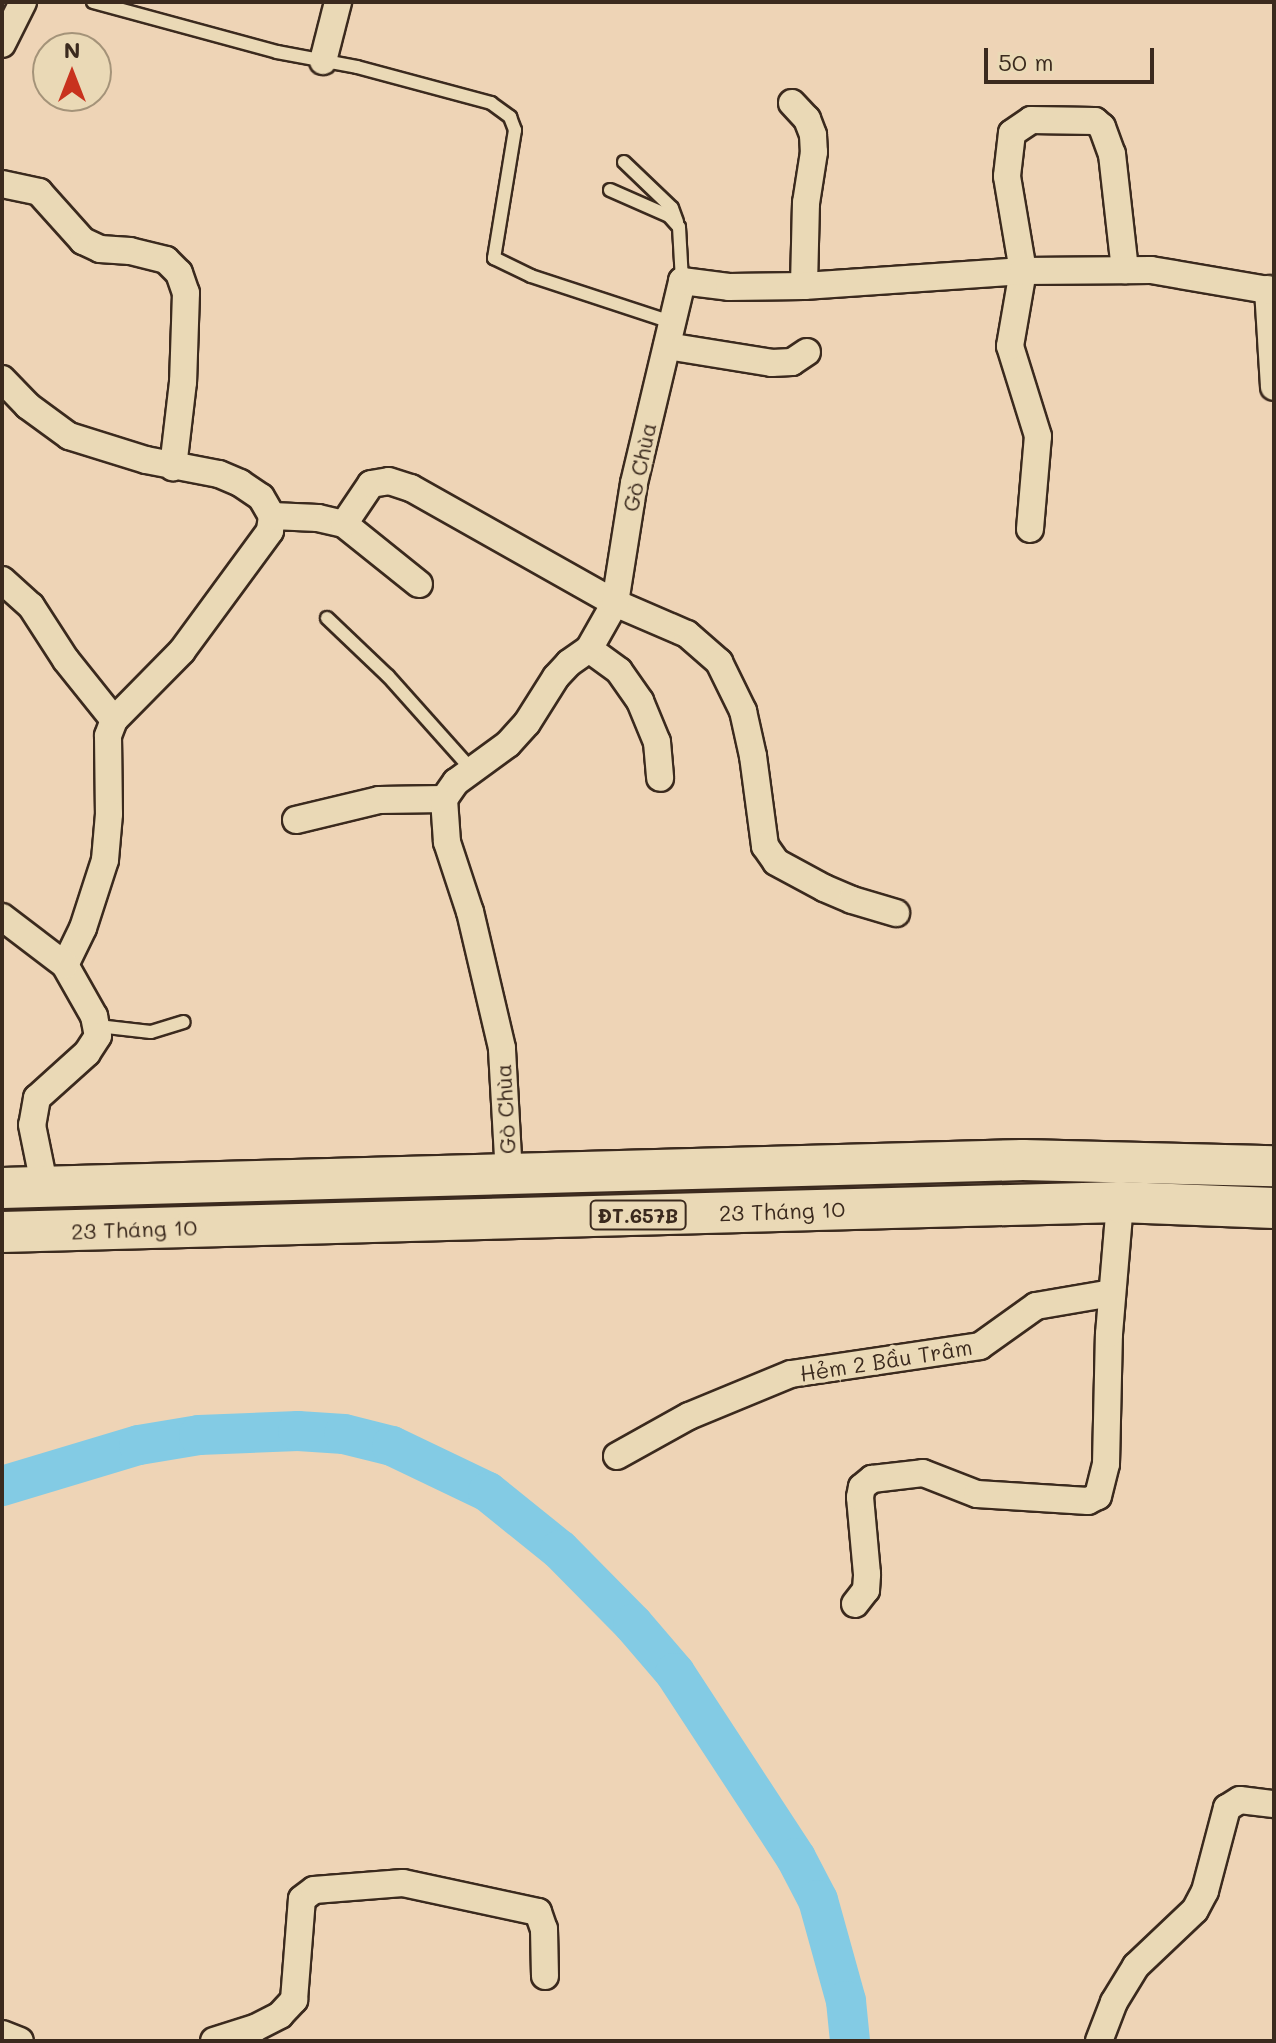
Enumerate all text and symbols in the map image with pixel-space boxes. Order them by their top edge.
north arrow [32,32,112,112]
scale bar [988,32,1158,82]
text: N [64,35,80,64]
text: 50 m [998,46,1054,77]
street label: Gò Chùa [617,420,661,514]
street label: Gò Chùa [489,1063,521,1155]
street label: 23 Tháng 10 [719,1196,845,1226]
road number: ĐT.657B [588,1199,688,1231]
street label: 23 Tháng 10 [71,1214,197,1244]
street label: Hẻm 2 Bầu Trâm [798,1333,974,1387]

